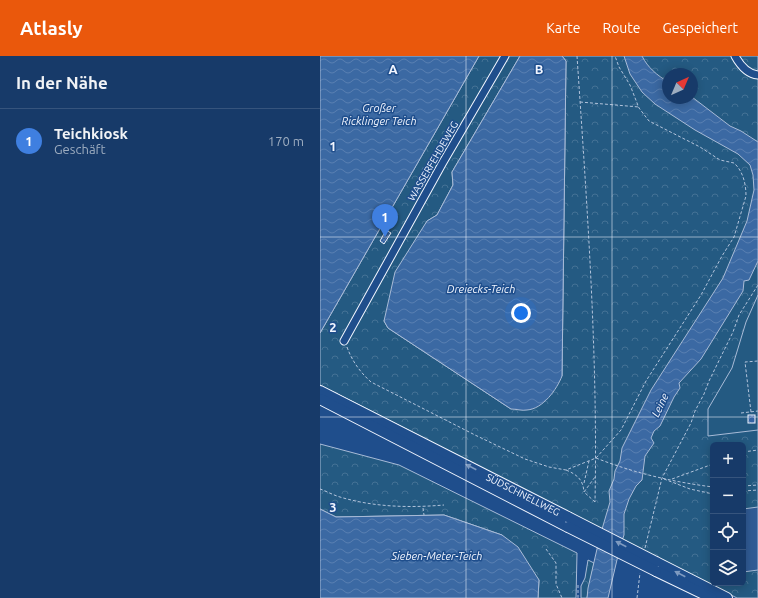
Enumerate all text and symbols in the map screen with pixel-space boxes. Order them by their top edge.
text: Atlasly [20,17,83,39]
text: Karte [546,20,580,36]
text: Route [602,20,641,36]
text: Gespeichert [663,20,738,36]
text: A [388,62,398,76]
text: B [535,62,544,76]
north arrow [662,68,698,104]
text: In der Nähe [16,73,108,92]
water label: Großer Ricklinger Teich [341,102,417,127]
street label: WASSERFEHDEWEG [406,119,460,203]
text: Teichkiosk [54,125,128,142]
text: 1 [25,134,33,148]
text: 170 m [268,134,304,148]
text: 1 [329,139,337,153]
text: Geschäft [54,142,106,156]
pin: 1 [372,204,398,237]
water label: Dreiecks-Teich [447,283,515,295]
your location [511,303,531,323]
text: 2 [329,320,337,334]
water label: Leine [649,391,671,419]
map controls [710,442,746,586]
button: + [710,442,746,478]
one-way arrow [465,464,477,471]
street label: SÜDSCHNELLWEG [484,471,562,518]
button: − [710,478,746,514]
text: 3 [329,500,337,514]
button: locate [710,514,746,550]
one-way arrow [616,541,627,547]
water label: Sieben-Meter-Teich [391,550,482,562]
button: layers [710,550,746,586]
one-way arrow [674,571,686,577]

